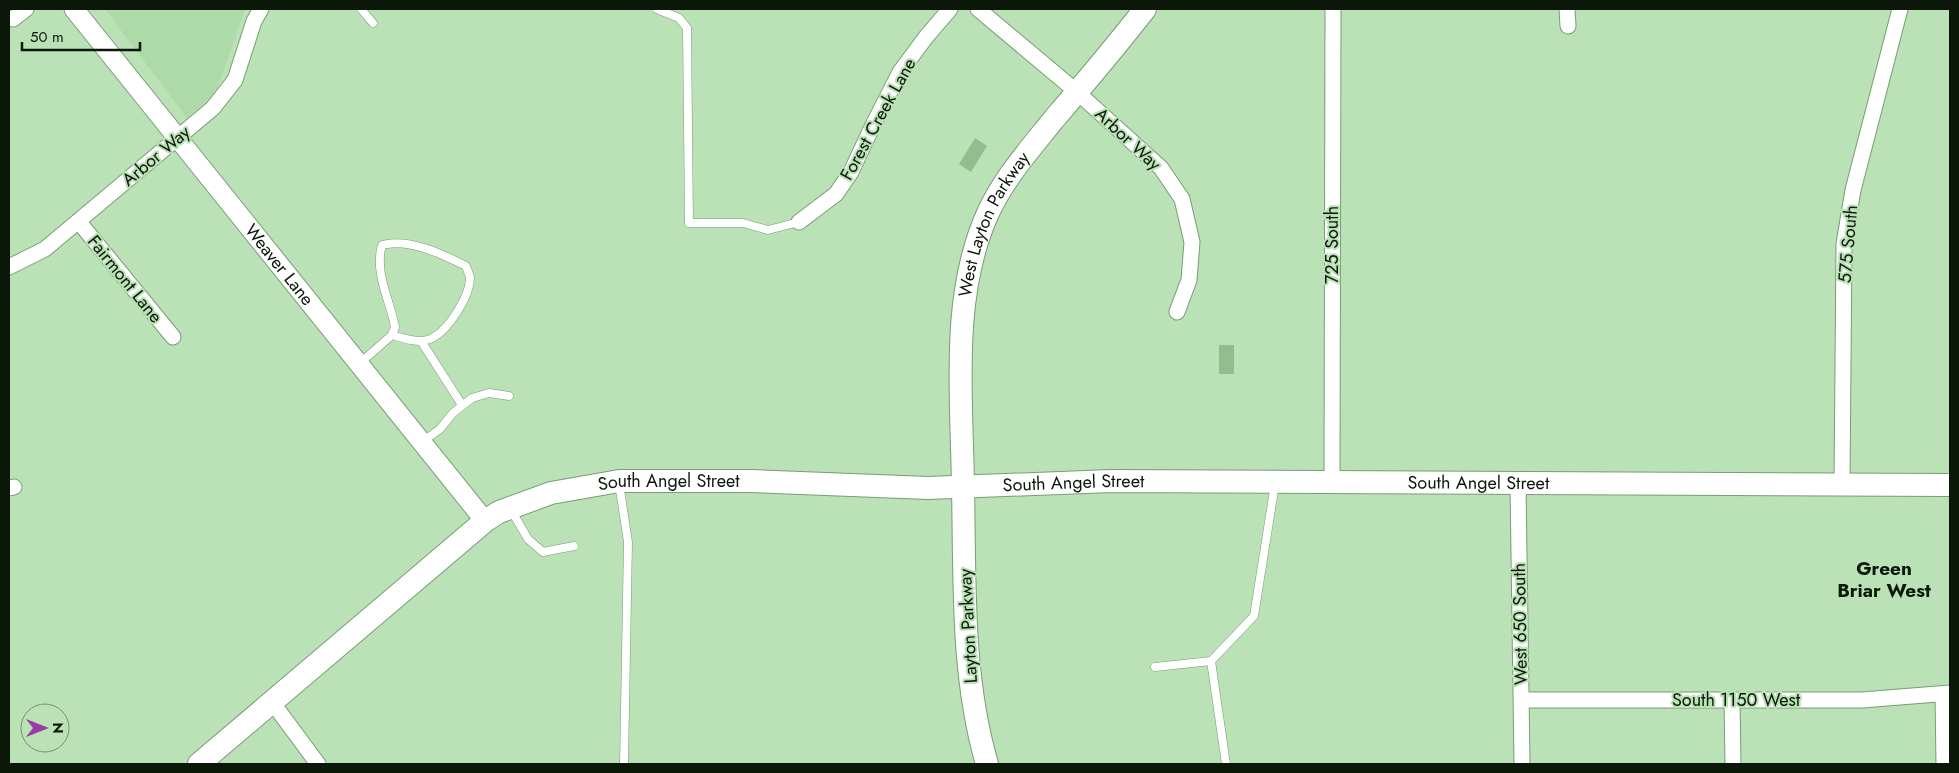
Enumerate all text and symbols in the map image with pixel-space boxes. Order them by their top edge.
scale bar [22,20,140,52]
text: 50 m [30,26,64,48]
street label: Forest Creek Lane [834,53,922,185]
street label: Arbor Way [1089,101,1167,177]
street label: Arbor Way [116,120,196,192]
street label: West Layton Parkway [952,146,1036,299]
street label: 575 South [1832,204,1864,284]
street label: 725 South [1319,206,1345,284]
street label: Weaver Lane [238,218,320,311]
street label: Fairmont Lane [81,229,169,329]
street label: South Angel Street [596,468,740,497]
street label: South Angel Street [1002,468,1145,498]
street label: South Angel Street [1407,469,1550,496]
district label: Green Briar West [1837,555,1931,604]
street label: West 650 South [1506,563,1534,685]
street label: Layton Parkway [952,568,984,684]
street label: South 1150 West [1672,687,1801,713]
north arrow [20,703,70,753]
text: N [48,722,68,734]

